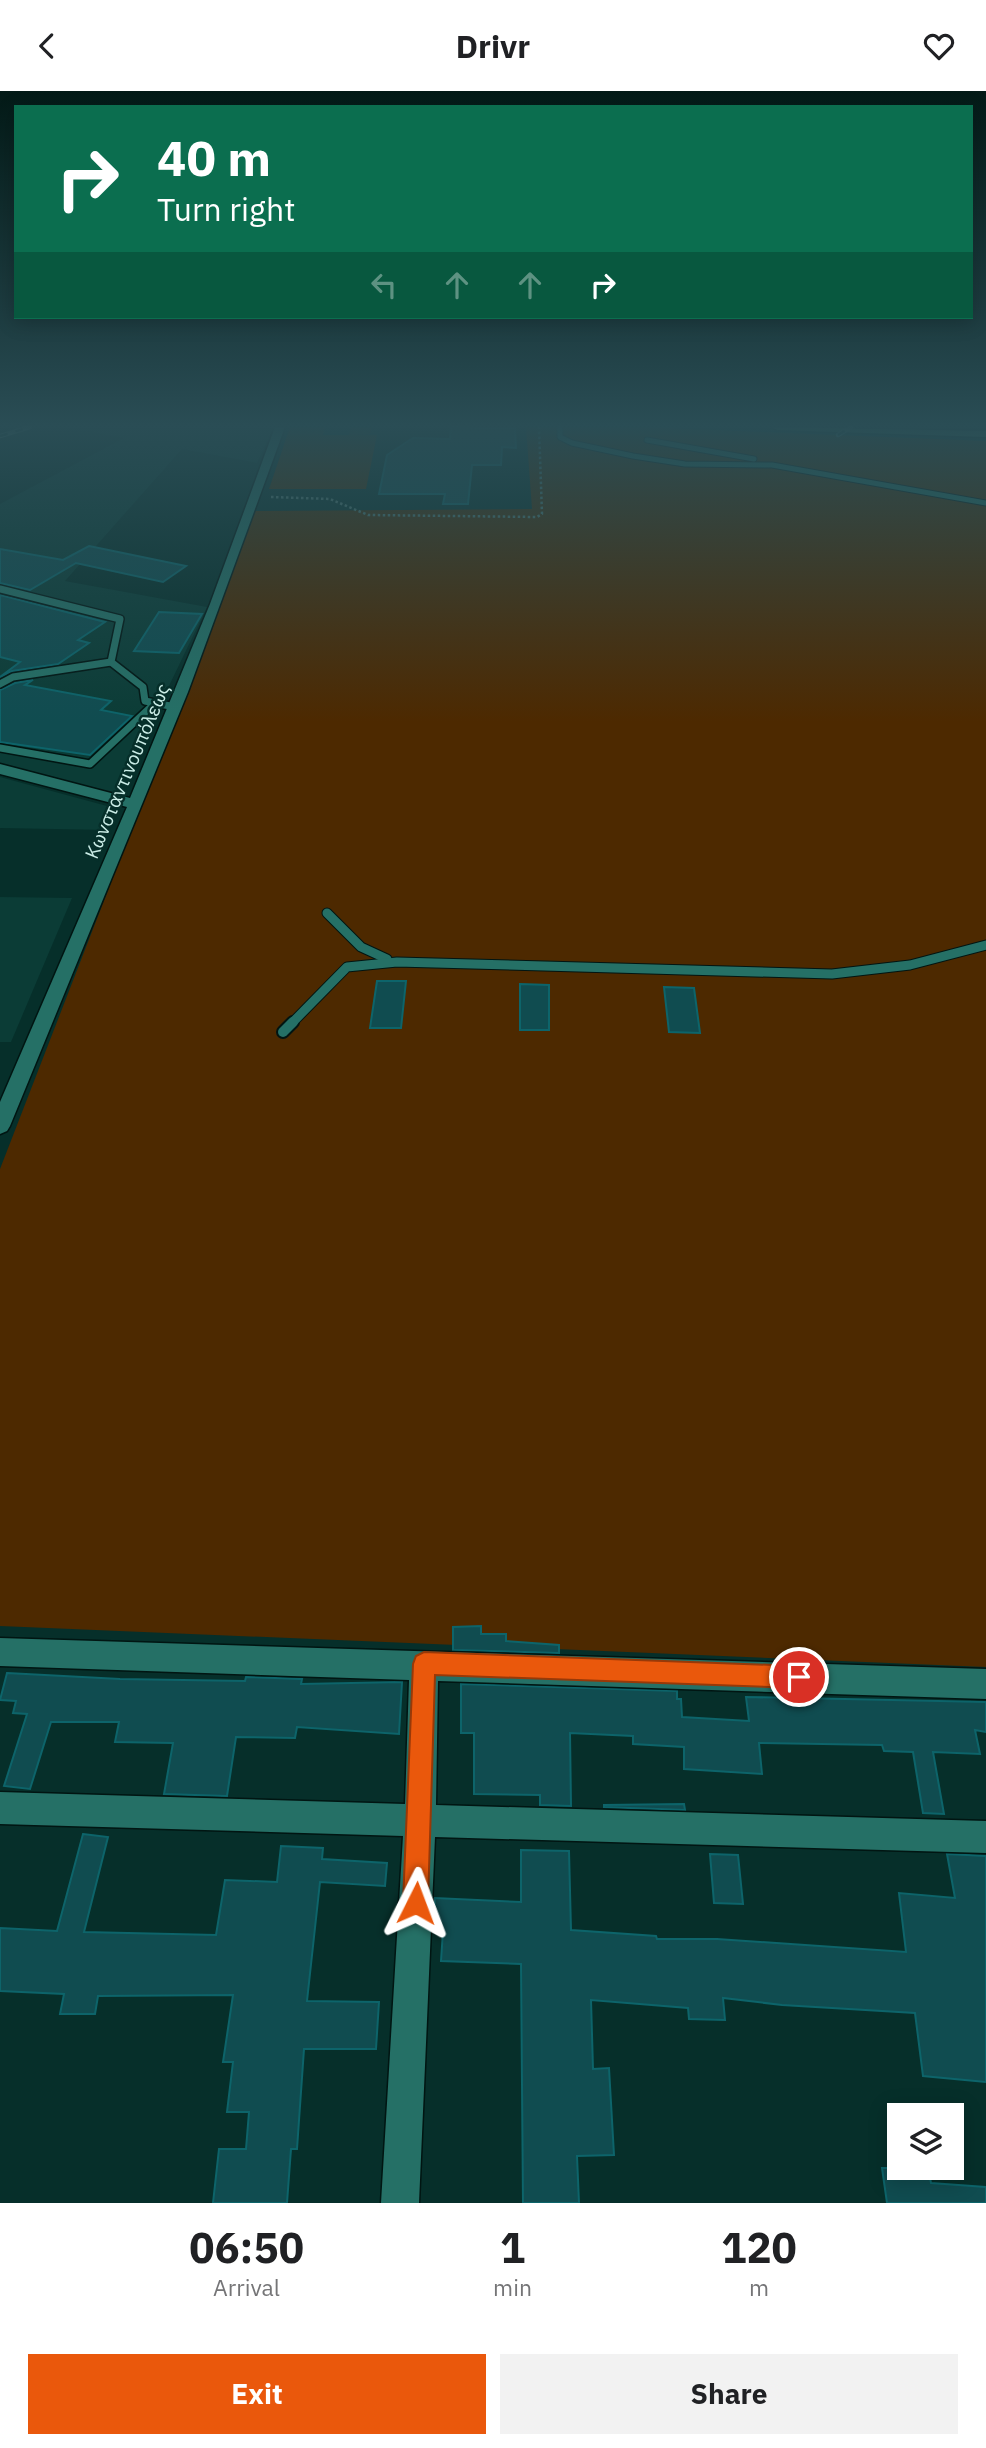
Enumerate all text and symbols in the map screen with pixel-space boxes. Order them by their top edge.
text: Drivr [456,25,530,67]
icon: back [28,27,66,65]
icon: heart [920,27,958,65]
text: 40 m [157,126,271,189]
icon: right [42,133,133,224]
text: Turn right [157,188,295,230]
icon: left [365,266,403,304]
icon: ahead [438,266,476,304]
icon: ahead [511,266,549,304]
icon: right [584,266,622,304]
street label: Κωνσταντινουπόλεως [79,680,175,862]
pin [769,1647,829,1707]
icon: arrive [780,1658,818,1696]
position arrow [379,1866,453,1940]
map controls [887,2103,964,2180]
button: layers [887,2103,964,2180]
text: 06:50 [189,2220,304,2275]
text: 1 [500,2220,525,2275]
text: 120 [721,2220,797,2275]
text: Arrival [213,2272,280,2302]
text: min [493,2272,532,2302]
text: m [749,2272,769,2302]
button: Exit [28,2354,486,2434]
button: Share [500,2354,958,2434]

